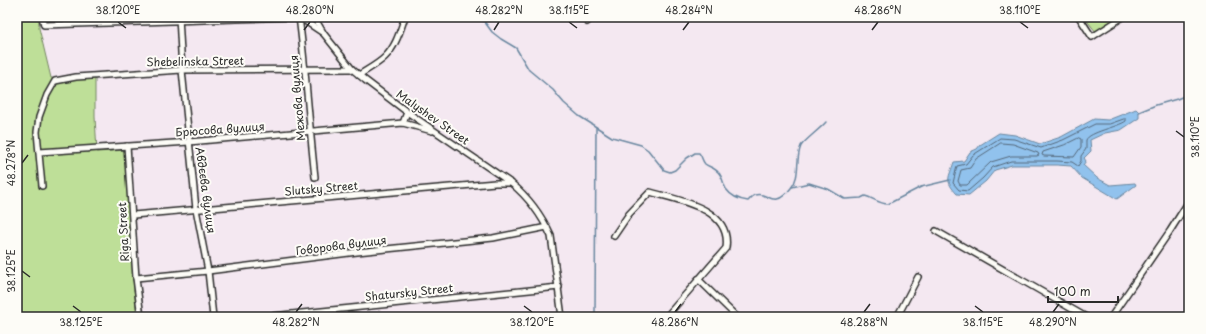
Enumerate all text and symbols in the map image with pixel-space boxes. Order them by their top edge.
text: 38.120°E [96,2,140,17]
text: 48.280°N [286,2,334,17]
text: 48.282°N [475,2,523,17]
text: 38.115°E [549,2,589,17]
text: 48.284°N [665,2,713,17]
text: 48.286°N [854,2,902,17]
text: 38.110°E [999,2,1041,17]
street label: Shebelinska Street [146,52,244,70]
street label: Межова вулиця [285,54,309,142]
street label: Malyshev Street [393,85,473,149]
text: 38.110°E [1187,116,1202,158]
street label: Брюсова вулиця [175,117,265,141]
text: 48.278°N [3,140,18,186]
street label: Авдєєва вулиця [192,146,220,234]
street label: Slutsky Street [284,176,358,200]
street label: Riga Street [113,201,133,262]
street label: Говорова вулиця [295,231,387,259]
text: 38.125°E [3,249,18,293]
scale bar [1048,278,1118,304]
street label: Shatursky Street [364,279,454,305]
text: 100 m [1054,282,1091,300]
text: 38.125°E [59,314,103,329]
text: 48.282°N [272,314,320,329]
text: 38.120°E [510,314,554,329]
text: 48.286°N [651,314,699,329]
text: 48.288°N [840,314,888,329]
text: 38.115°E [963,314,1003,329]
text: 48.290°N [1029,314,1077,329]

